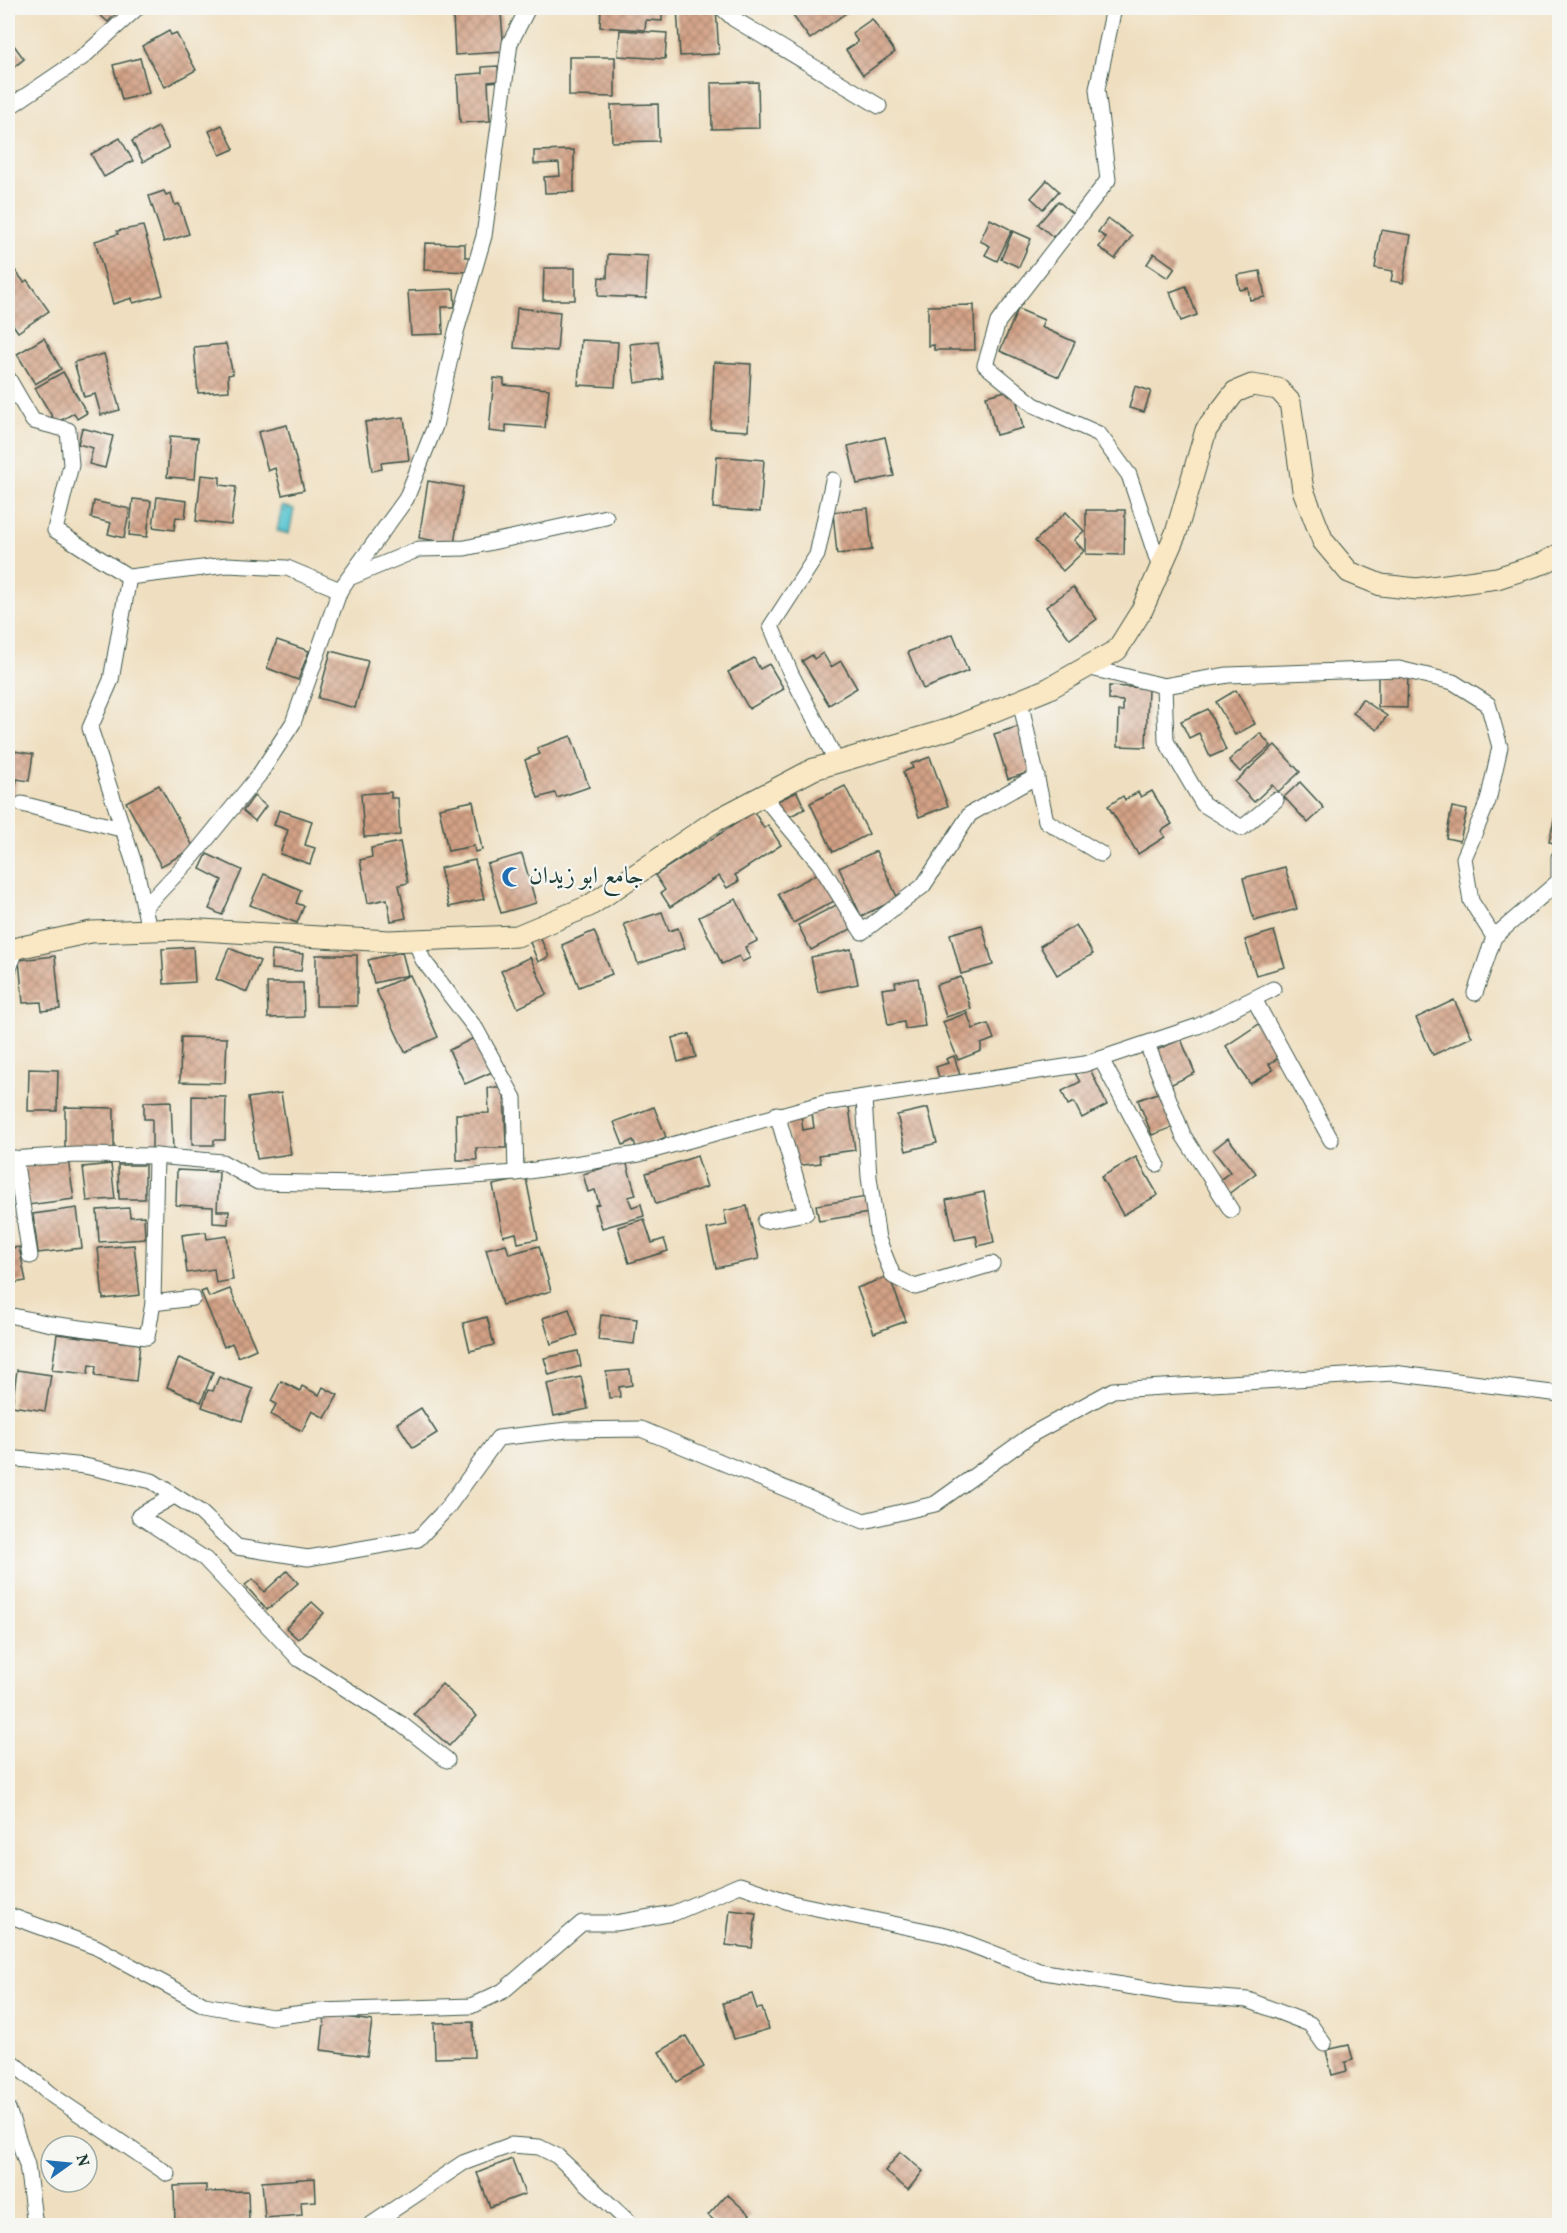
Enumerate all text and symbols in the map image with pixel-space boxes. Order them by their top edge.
place label: جامع ابو زيدان [529,860,644,897]
mosque icon: جامع ابو زيدان [500,865,524,889]
north arrow [39,2134,99,2194]
text: N [69,2152,94,2169]

